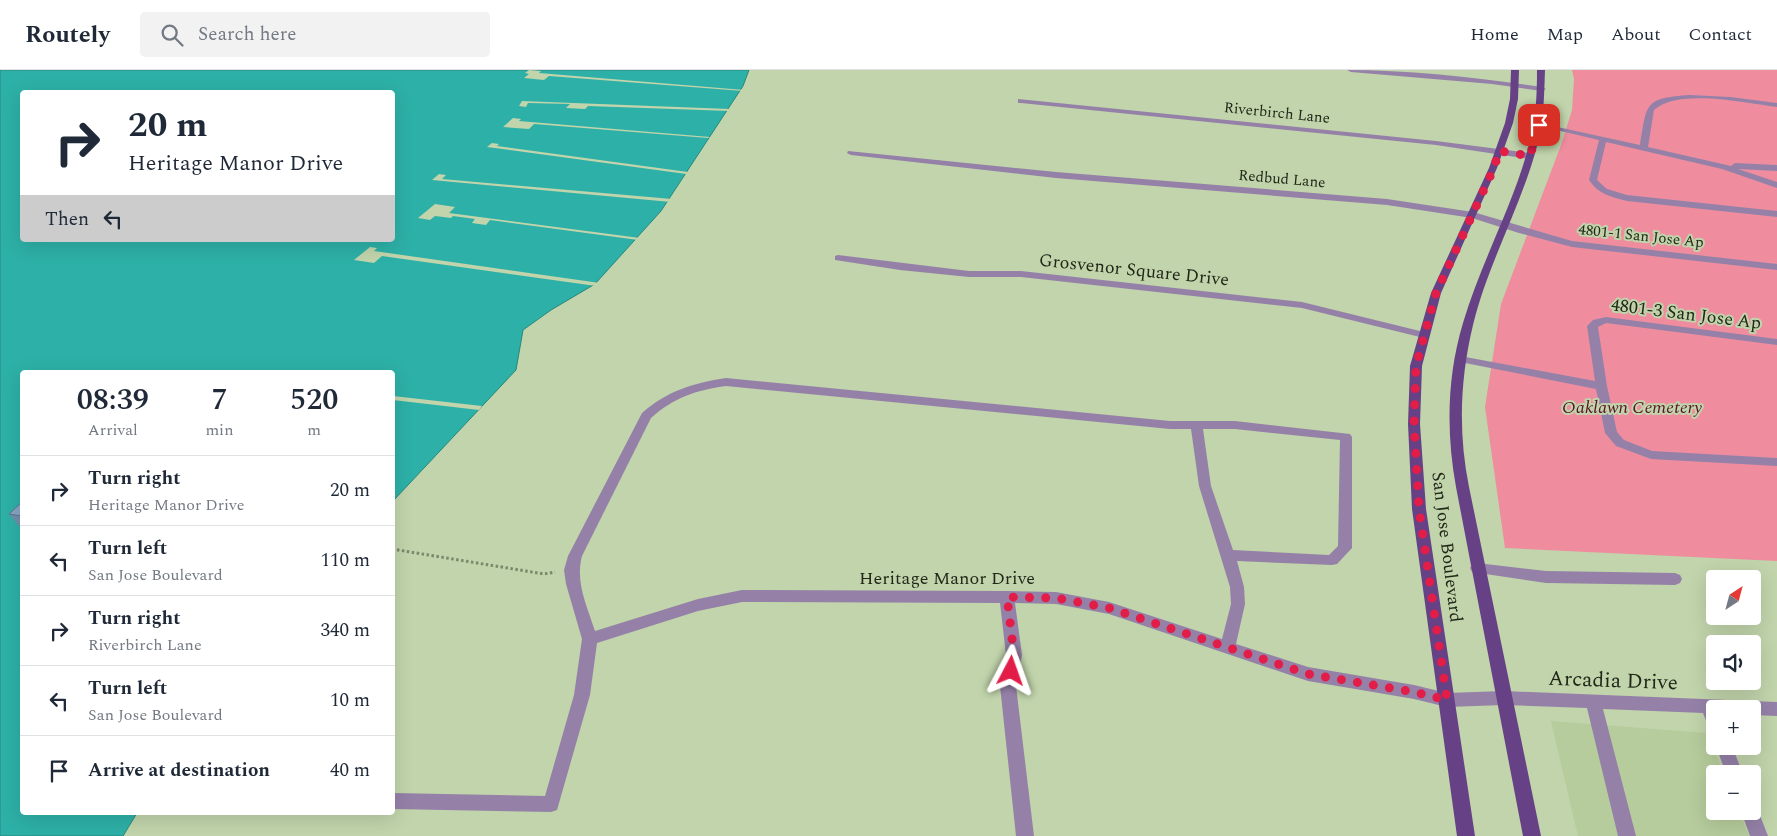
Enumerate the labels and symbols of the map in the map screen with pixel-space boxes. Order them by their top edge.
street label: Riverbirch Lane [1223,96,1331,130]
pin [1518,104,1560,146]
street label: Redbud Lane [1237,164,1327,194]
street label: 4801-1 San Jose Ap [1577,218,1705,254]
street label: Grosvenor Square Drive [1038,247,1230,293]
street label: 4801-3 San Jose Ap [1609,291,1763,337]
park label: Oaklawn Cemetery [1562,394,1702,421]
street label: San Jose Boulevard [1424,470,1470,624]
street label: Heritage Manor Drive [859,565,1035,592]
north arrow [1706,570,1761,625]
position arrow [984,644,1036,696]
street label: Arcadia Drive [1548,663,1678,699]

